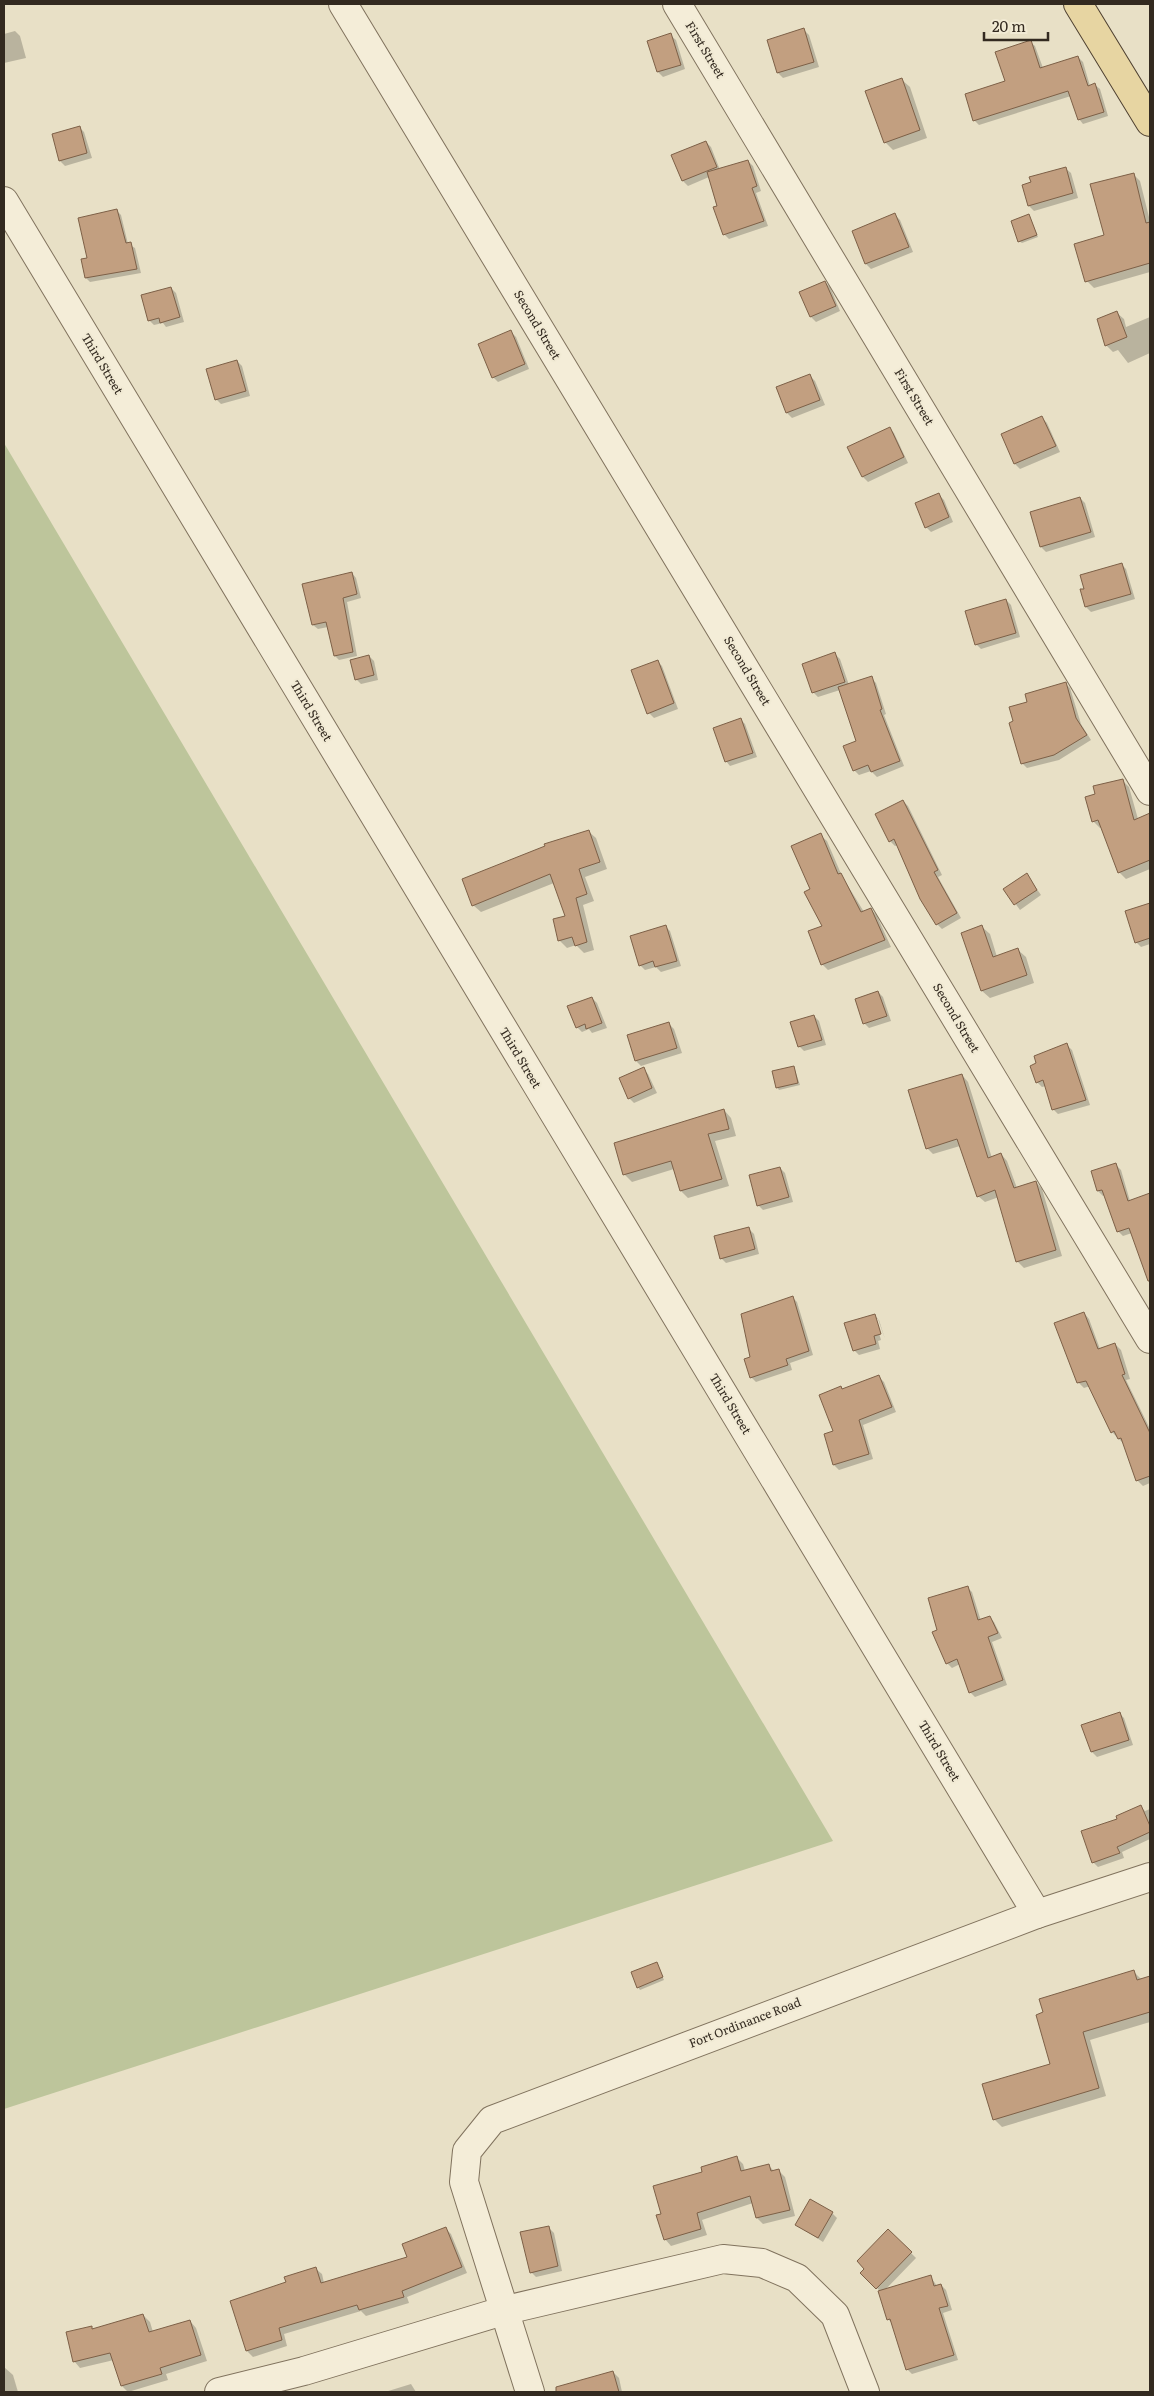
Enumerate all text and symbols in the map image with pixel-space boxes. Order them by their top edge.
scale bar [984,10,1048,42]
text: 20 m [992,14,1026,37]
street label: First Street [682,17,730,82]
street label: Second Street [510,286,566,363]
street label: Third Street [78,330,128,398]
street label: First Street [891,364,939,429]
street label: Second Street [720,632,776,709]
street label: Third Street [287,677,337,745]
street label: Second Street [929,979,985,1056]
street label: Third Street [496,1024,546,1092]
street label: Third Street [706,1370,756,1438]
street label: Third Street [915,1717,965,1785]
street label: Fort Ordinance Road [686,1992,804,2052]

